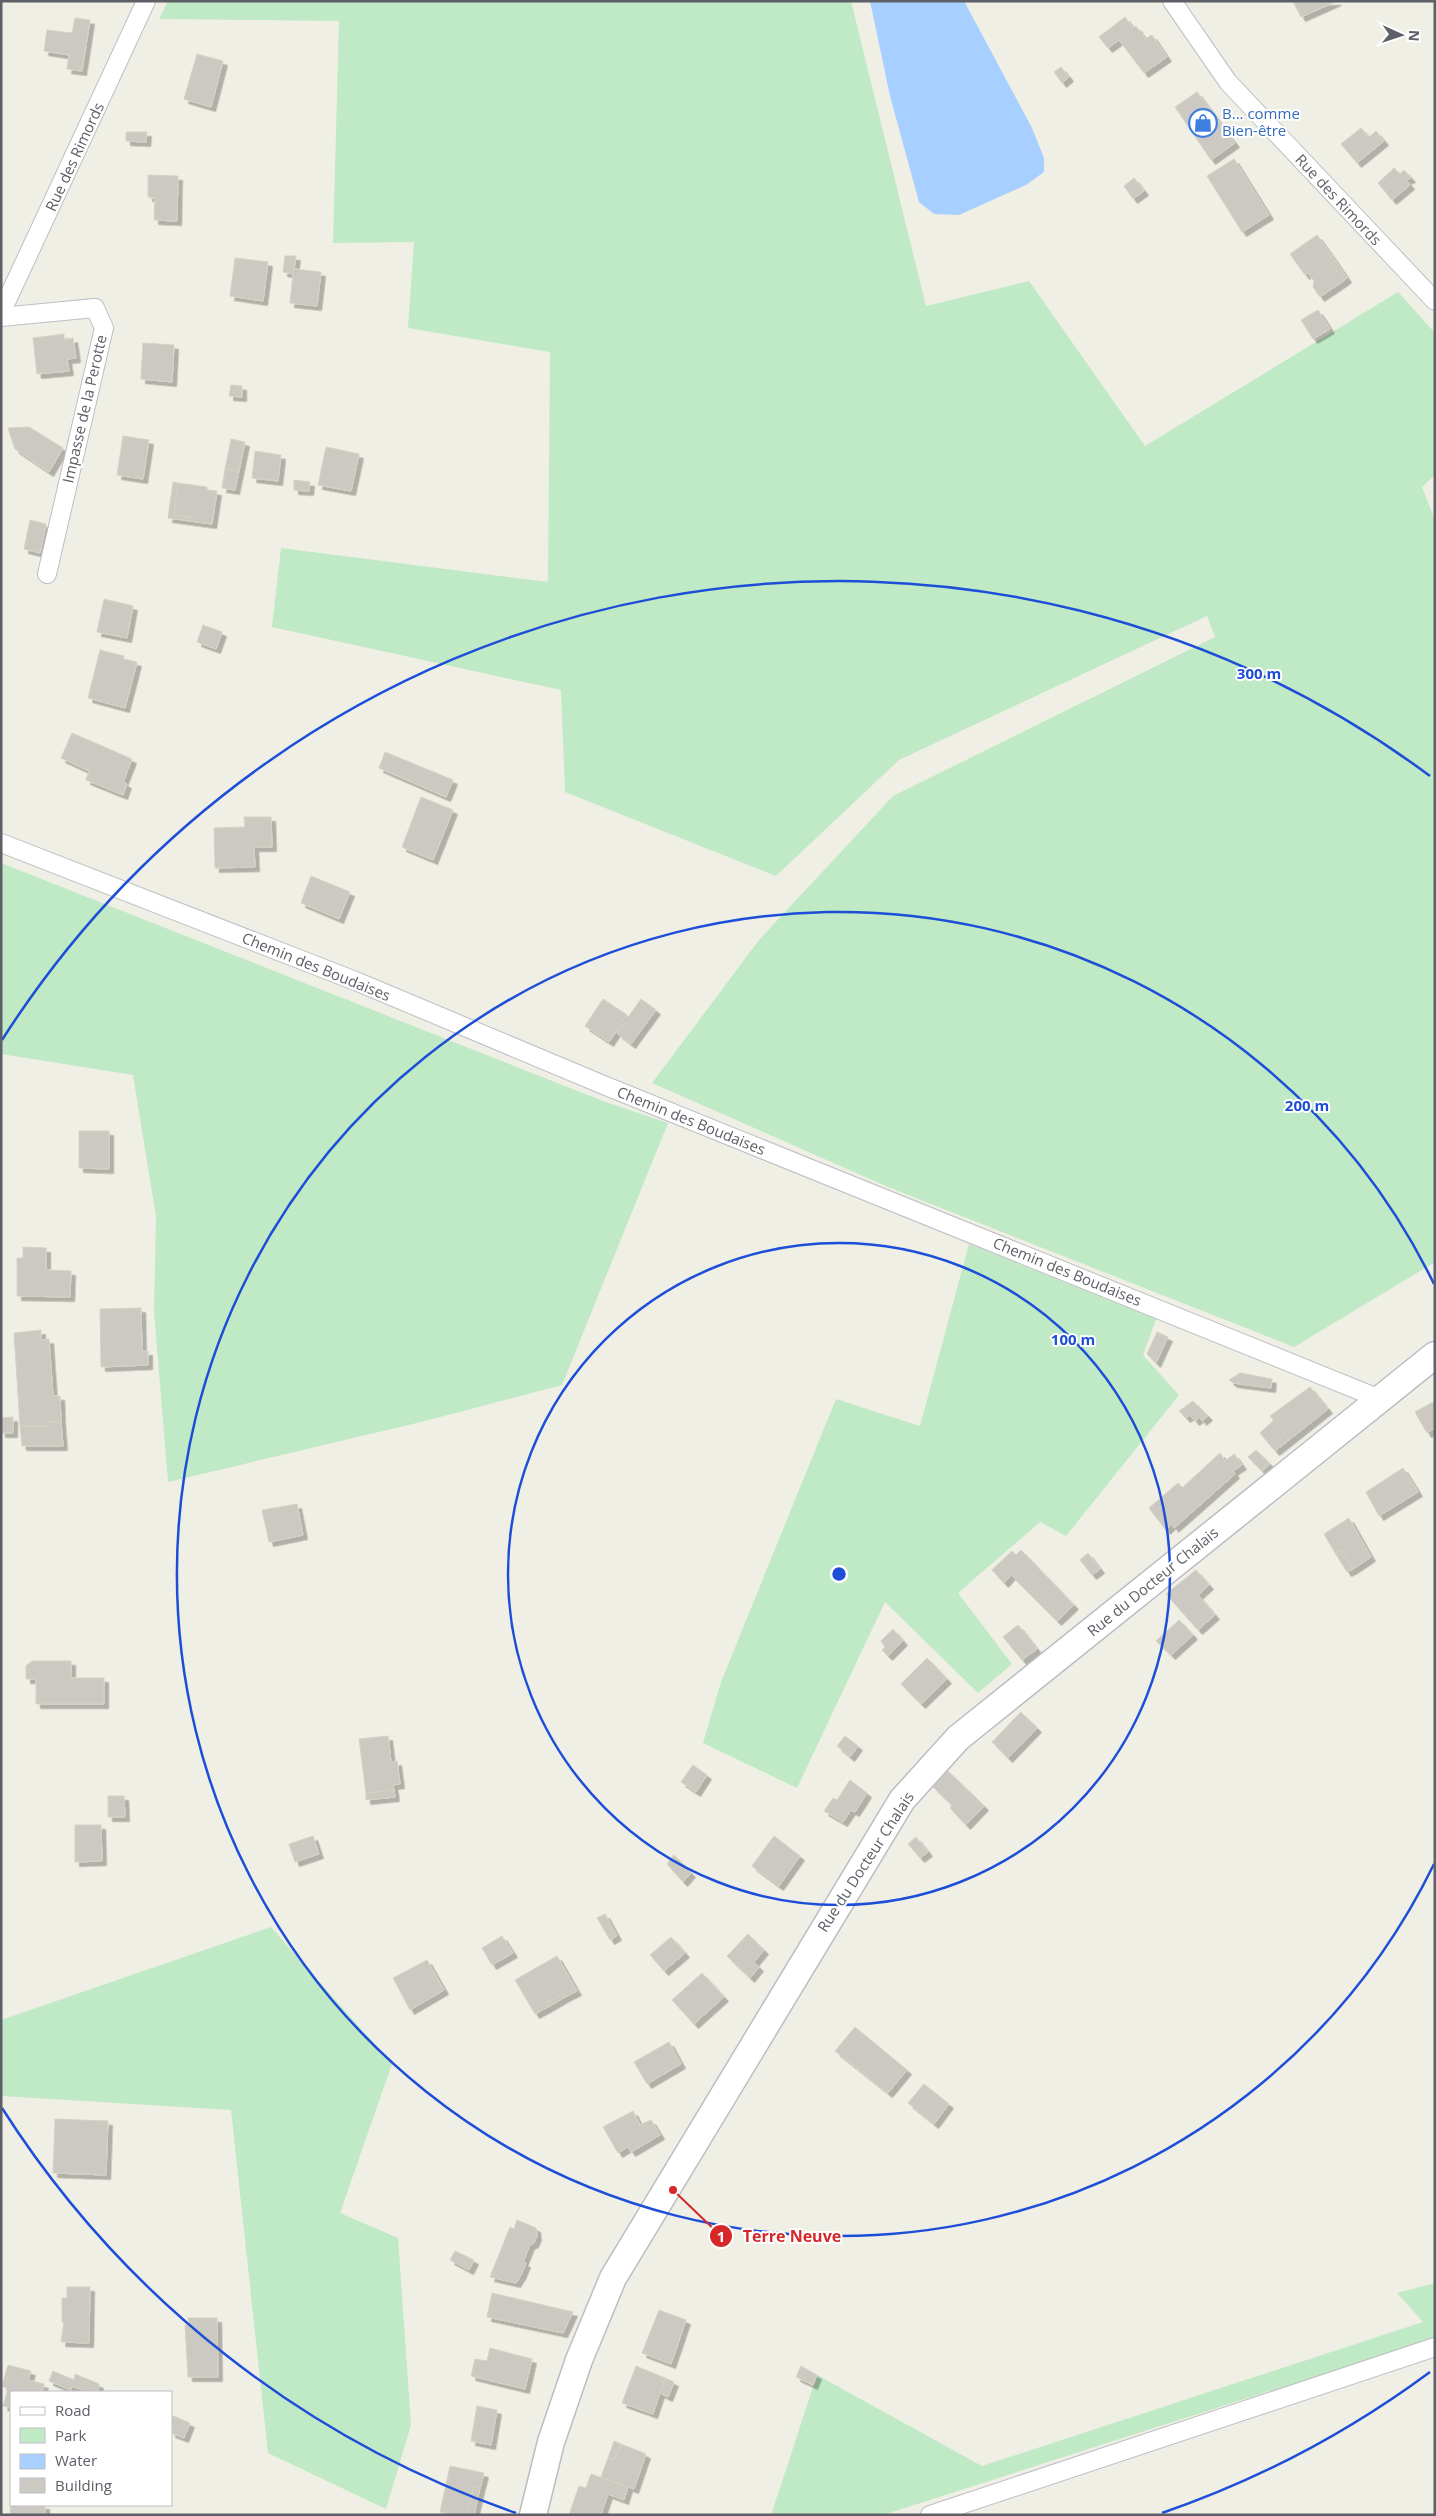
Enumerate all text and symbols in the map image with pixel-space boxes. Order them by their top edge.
north arrow [1376,10,1426,60]
text: N [1405,30,1424,42]
street label: Rue des Rimords [40,99,108,214]
place label: B... comme Bien-être [1222,103,1300,140]
shop icon: B... comme Bien-être [1188,108,1218,138]
street label: Rue des Rimords [1291,149,1386,249]
street label: Impasse de la Perotte [57,333,111,485]
text: 300 m [1237,663,1281,683]
street label: Chemin des Boudaises [239,927,394,1005]
street label: Chemin des Boudaises [614,1081,769,1159]
text: 200 m [1285,1095,1329,1115]
street label: Chemin des Boudaises [990,1232,1145,1310]
text: 100 m [1051,1329,1095,1349]
street label: Rue du Docteur Chalais [1083,1522,1222,1640]
centre of rings [830,1565,848,1583]
street label: Rue du Docteur Chalais [812,1788,918,1935]
callout: Terre Neuve [708,2221,852,2252]
text: Terre Neuve [743,2225,841,2247]
text: 1 [717,2226,725,2246]
legend [10,2391,172,2506]
text: Road [55,2400,91,2420]
text: Park [55,2425,86,2445]
text: Water [55,2450,97,2470]
text: Building [55,2475,112,2495]

